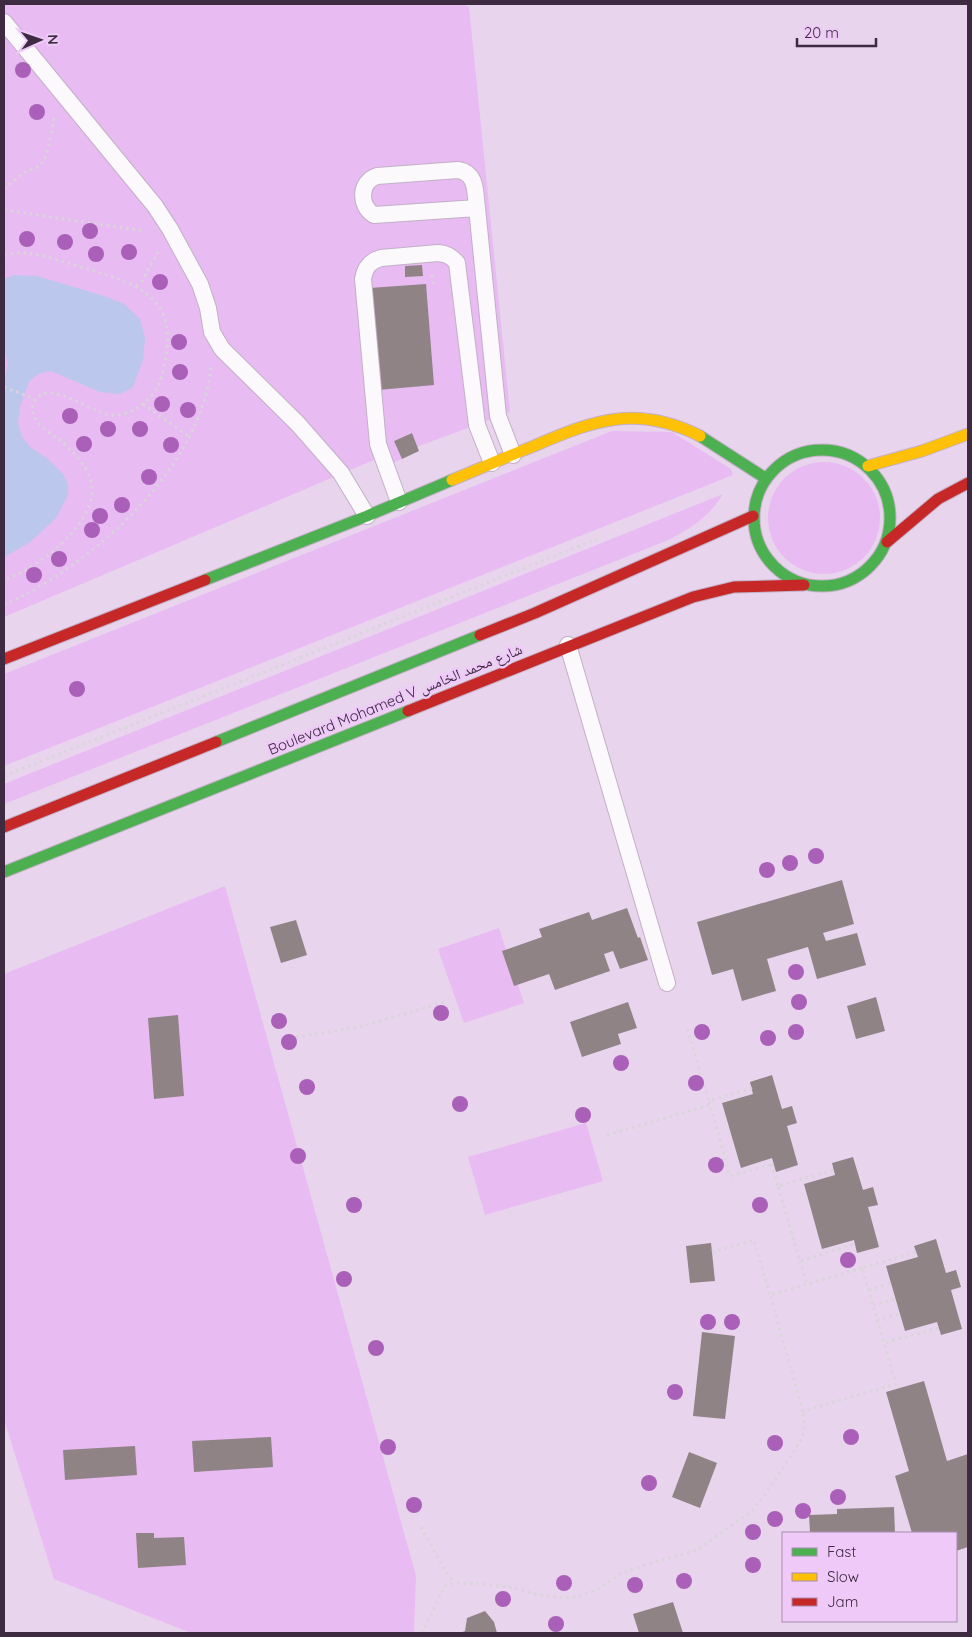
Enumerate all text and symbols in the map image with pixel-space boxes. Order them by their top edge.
north arrow [15,15,65,65]
scale bar [797,15,876,47]
text: 20 m [804,23,839,42]
text: N [44,34,62,45]
street label: Boulevard Mohamed V شارع محمد الخامس [265,639,525,760]
legend [782,1532,957,1622]
text: Fast [827,1542,856,1561]
text: Slow [827,1567,859,1586]
text: Jam [827,1592,858,1611]

